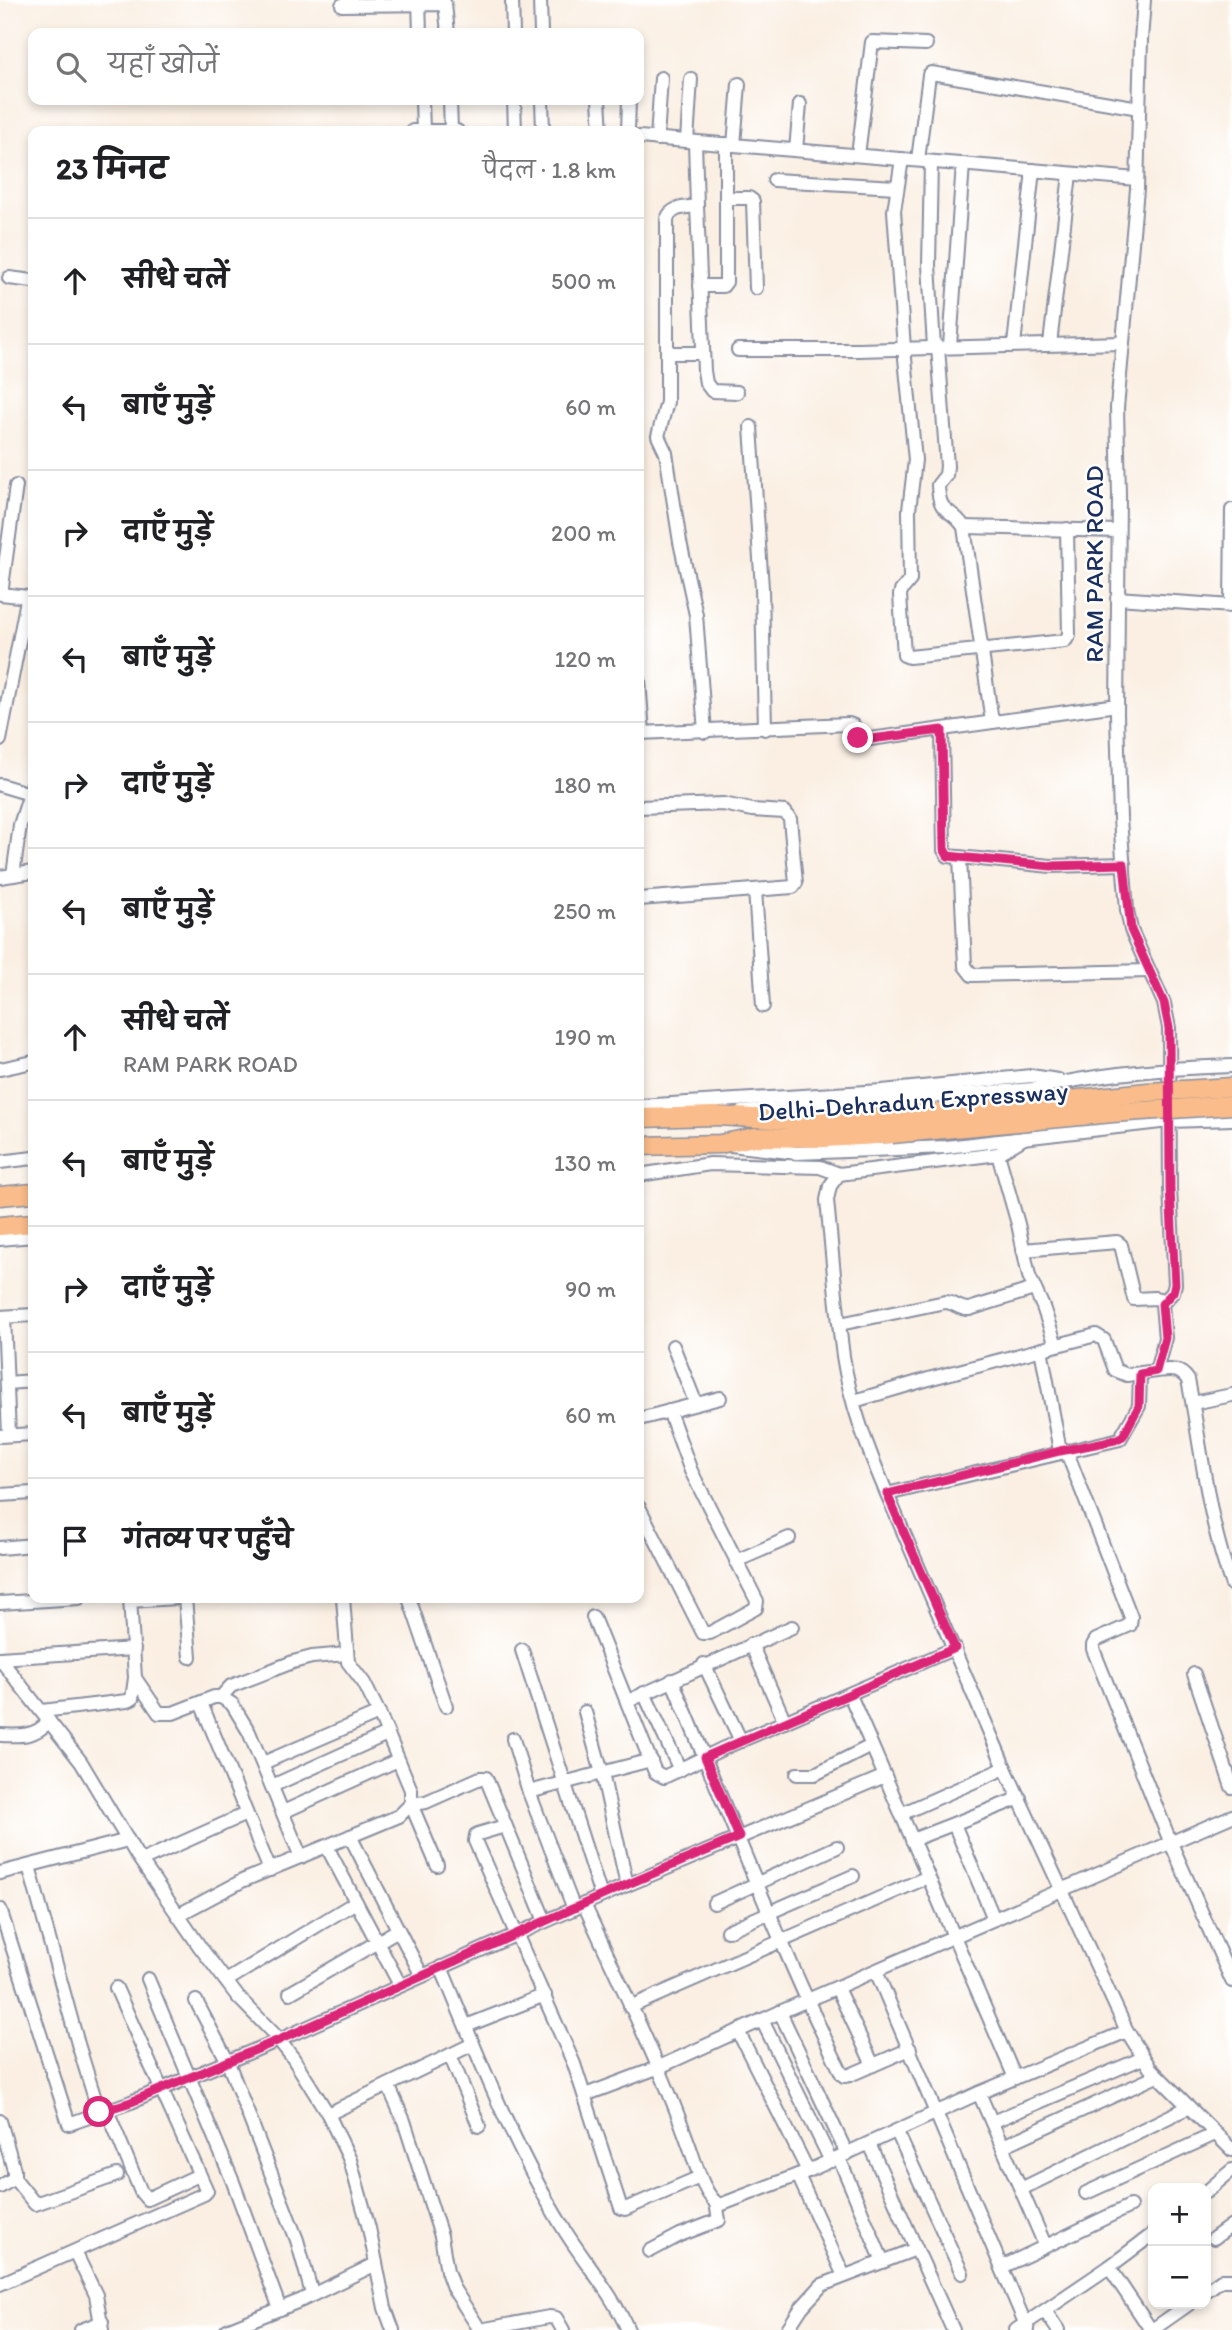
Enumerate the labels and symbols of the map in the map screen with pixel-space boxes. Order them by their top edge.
street label: RAM PARK ROAD [1078,465,1110,663]
route end [842,722,873,753]
street label: Delhi-Dehradun Expressway [757,1074,1069,1128]
route start [83,2096,114,2127]

